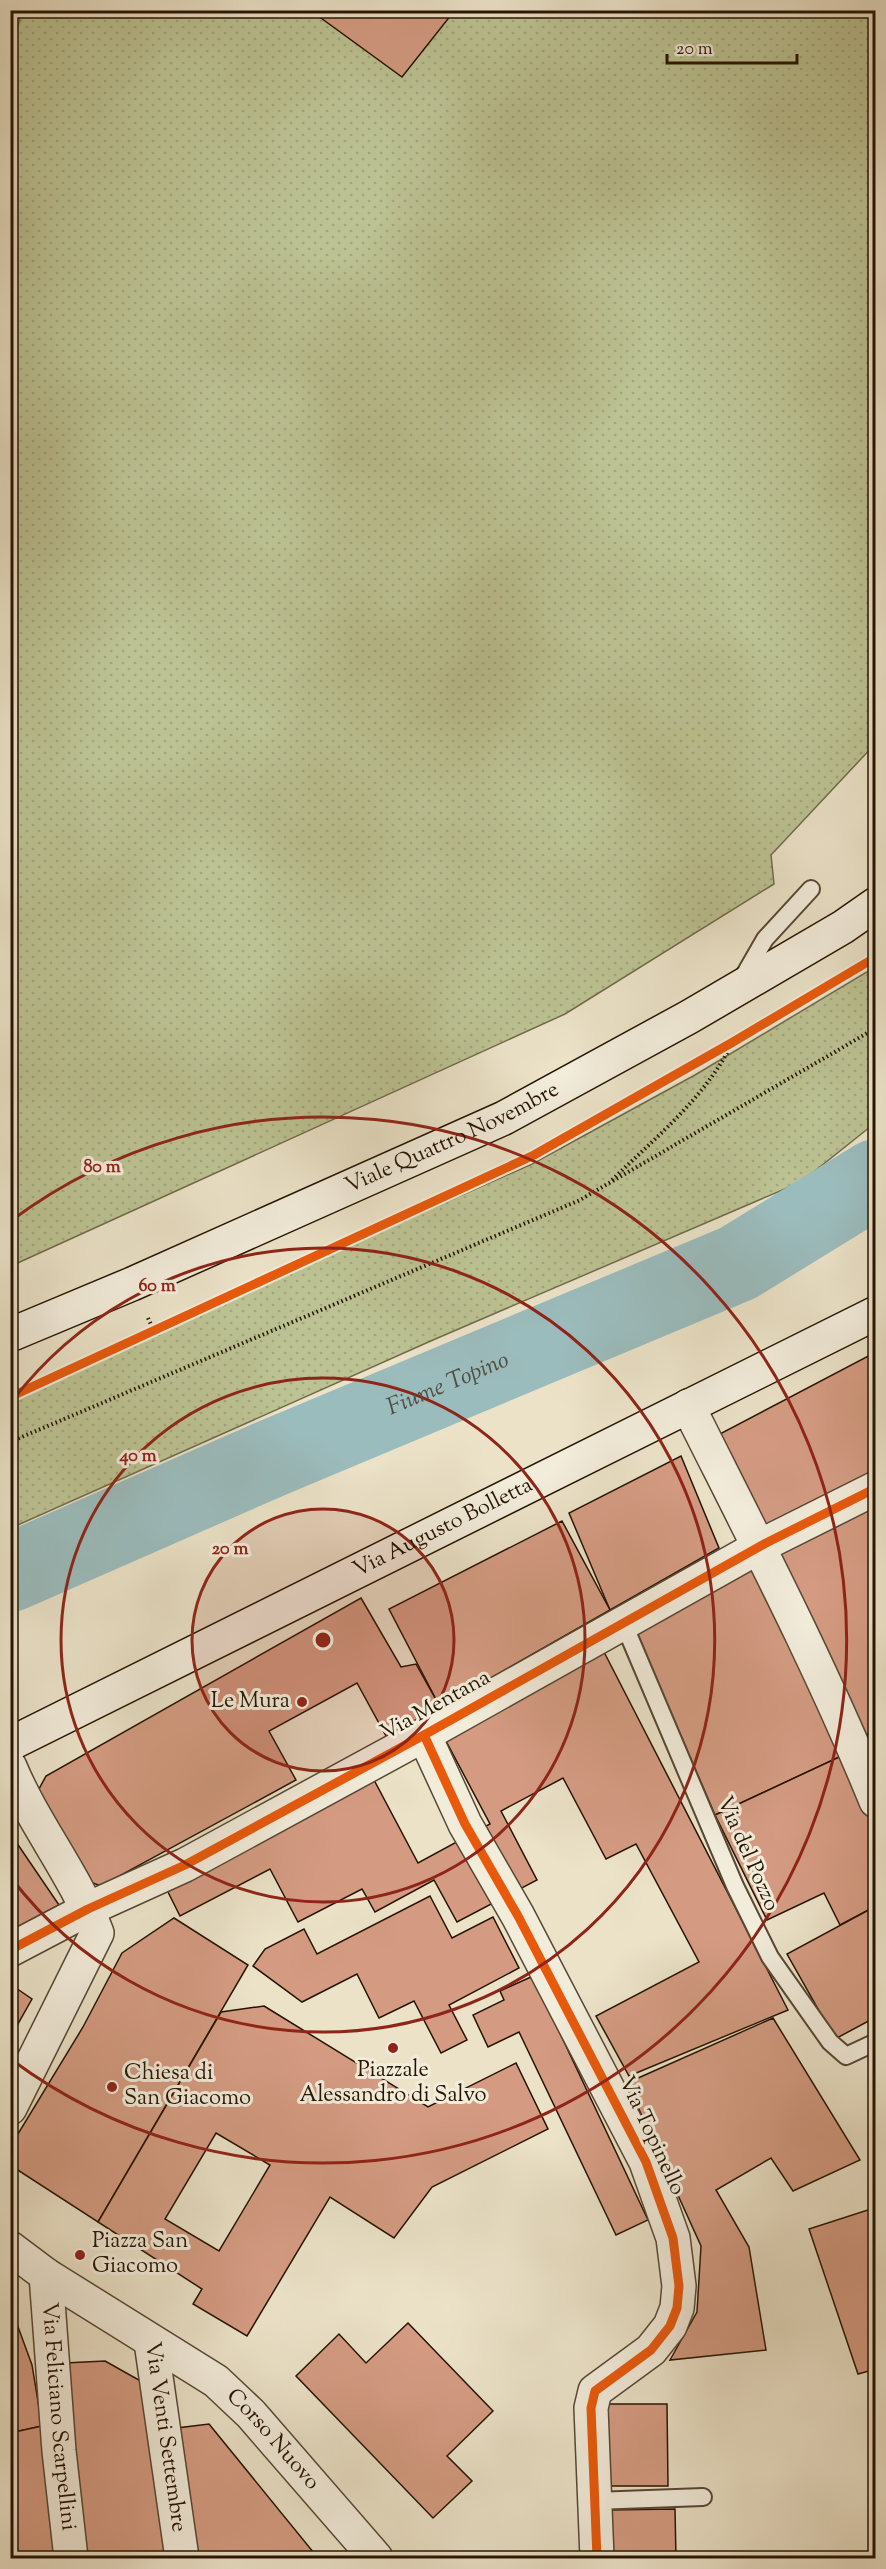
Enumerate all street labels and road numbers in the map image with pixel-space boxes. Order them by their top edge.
street label: Viale Quattro Novembre [340,1075,565,1203]
street label: Via Augusto Bolletta [348,1470,539,1587]
street label: Via Mentana [375,1663,497,1749]
street label: Via del Pozzo [707,1791,787,1917]
street label: Via Topinello [609,2071,693,2201]
street label: Via Feliciano Scarpellini [32,2301,84,2532]
street label: Via Venti Settembre [135,2340,194,2534]
street label: Corso Nuovo [218,2382,327,2498]

